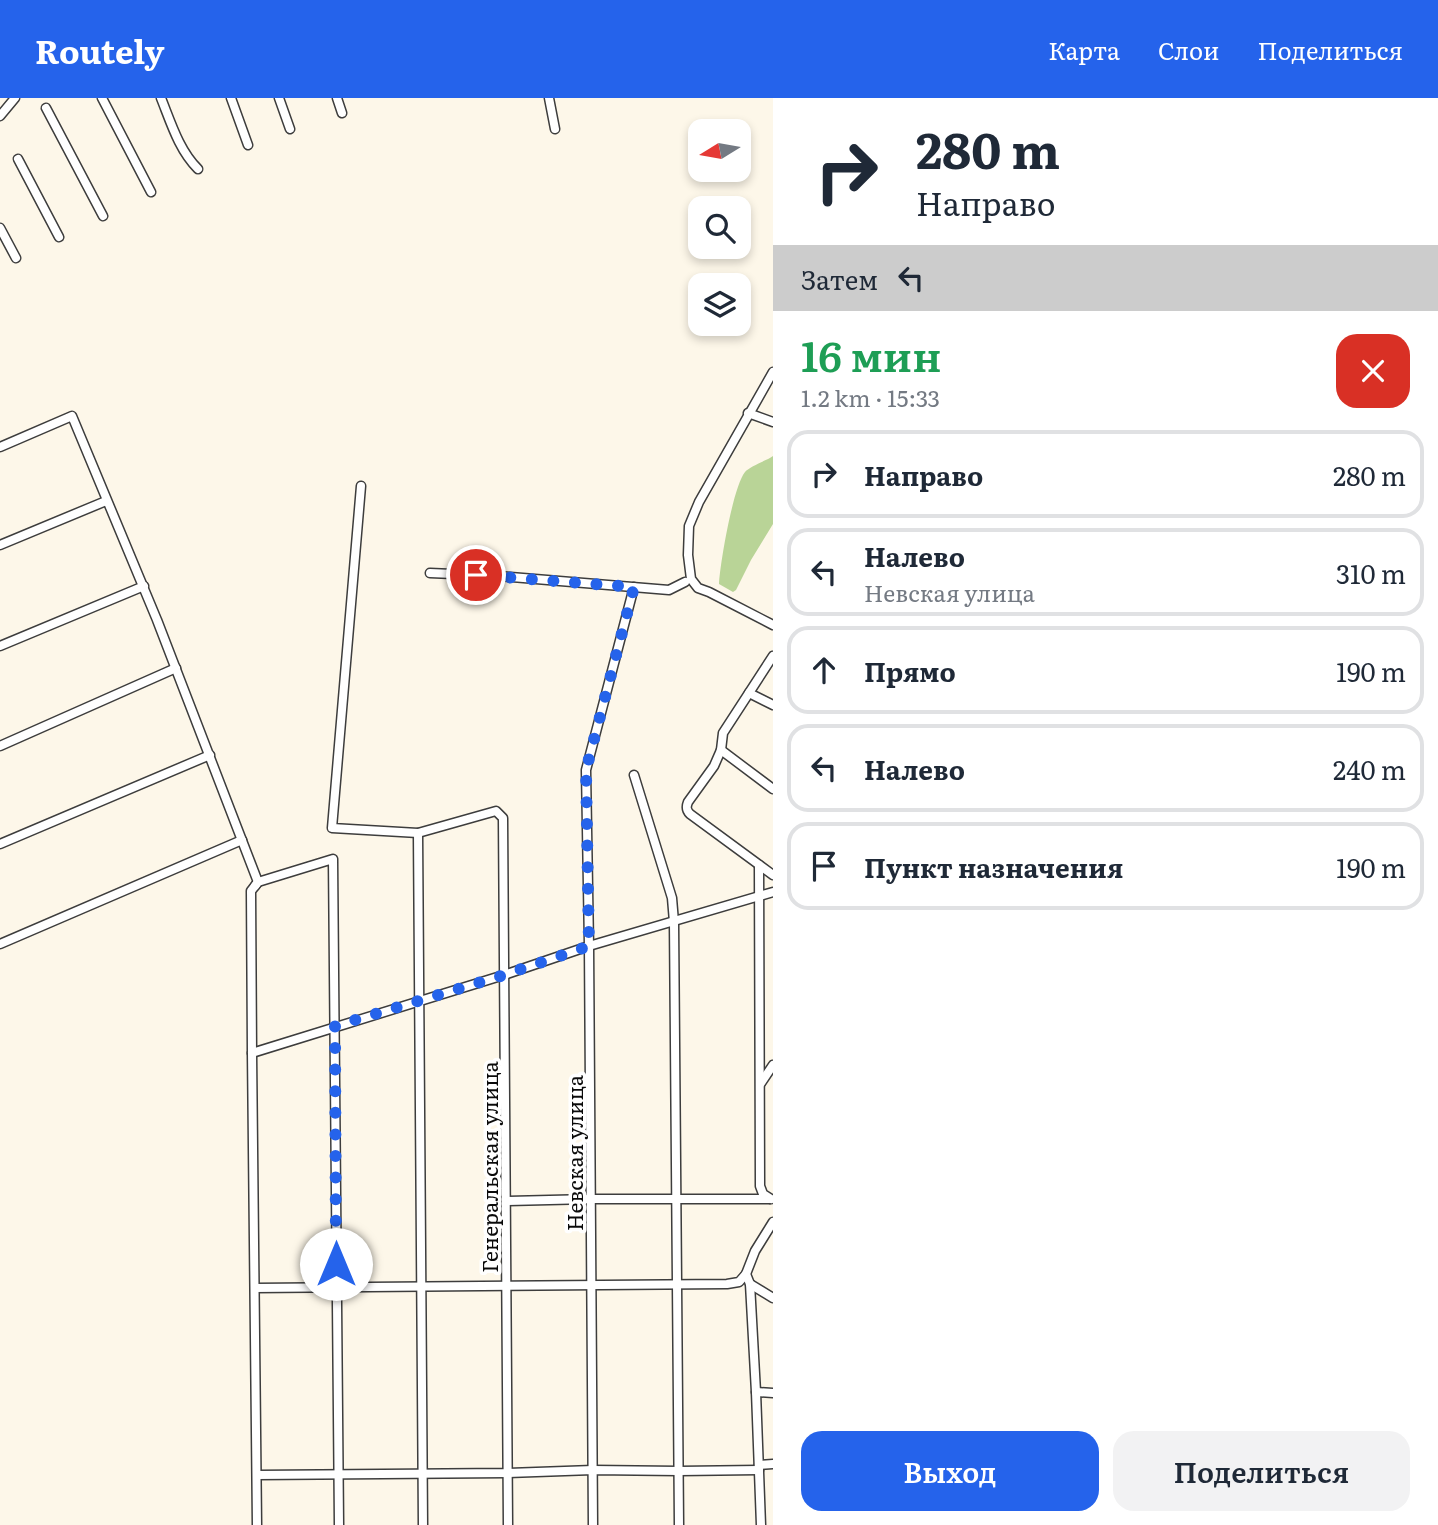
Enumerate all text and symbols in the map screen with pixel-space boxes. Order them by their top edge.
text: Routely [35,25,164,74]
text: Карта [1048,32,1120,67]
text: Слои [1158,32,1219,67]
text: Поделиться [1257,32,1403,67]
text: 280 m [916,111,1060,184]
north arrow [688,119,751,182]
map controls [688,119,751,336]
icon: right [801,126,892,217]
text: Направо [916,178,1056,226]
button: search [688,196,751,259]
text: Затем [801,259,878,298]
icon: left [892,259,930,297]
button: layers [688,273,751,336]
text: 16 мин [801,323,941,385]
button: close [1336,334,1410,408]
text: 1.2 km · 15:33 [801,380,940,414]
icon: right [805,455,843,493]
text: Направо [864,455,983,494]
text: 280 m [1333,455,1406,494]
text: Налево [864,536,965,575]
pin [446,545,506,605]
icon: left [805,553,843,591]
text: 310 m [1336,553,1406,592]
icon: arrive [457,556,495,594]
text: Невская улица [864,575,1035,609]
icon: ahead [805,651,843,689]
text: Прямо [864,651,956,690]
text: 190 m [1336,651,1406,690]
icon: left [805,749,843,787]
text: Налево [864,749,965,788]
text: 240 m [1333,749,1406,788]
icon: arrive [805,847,843,885]
text: Пункт назначения [864,847,1123,886]
text: 190 m [1336,847,1406,886]
street label: Генеральская улица [473,1060,504,1273]
street label: Невская улица [558,1074,589,1231]
position arrow [299,1227,373,1301]
button: Выход [801,1431,1099,1511]
button: Поделиться [1113,1431,1410,1511]

